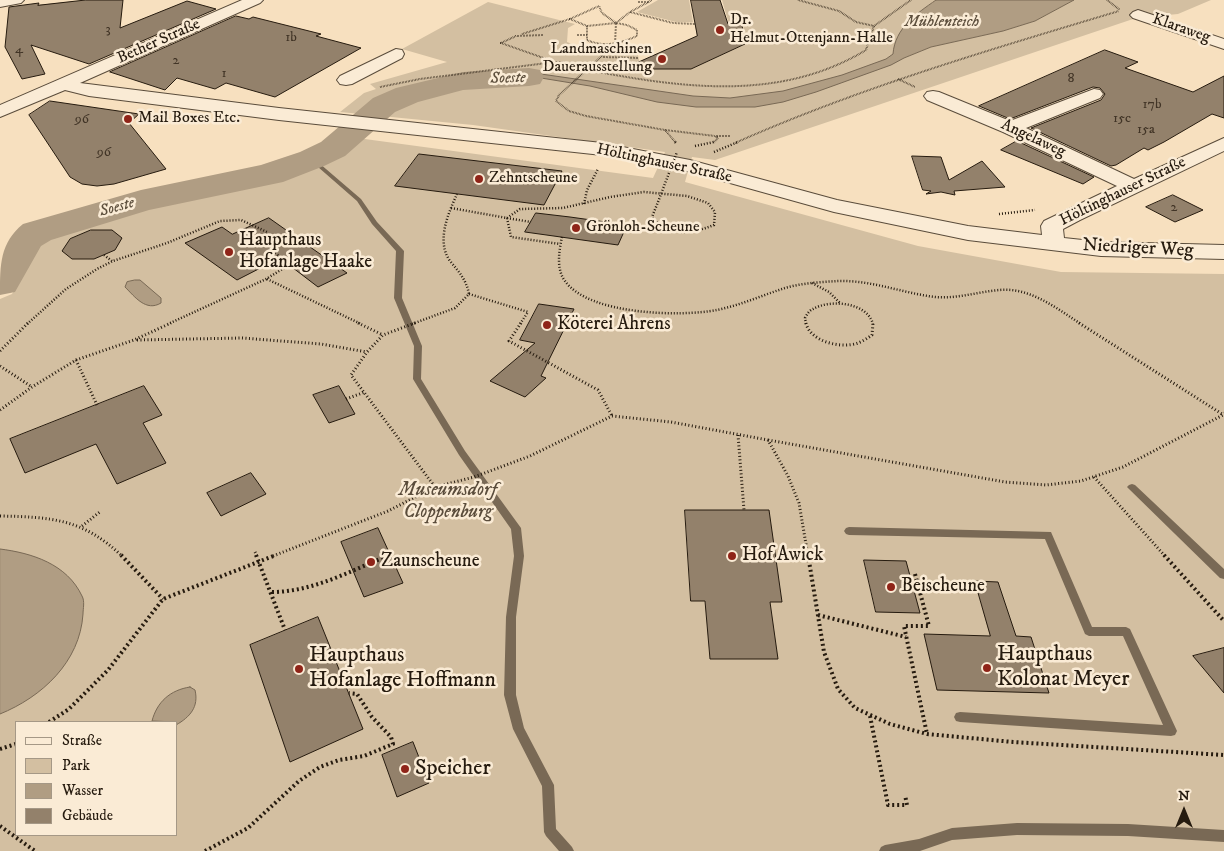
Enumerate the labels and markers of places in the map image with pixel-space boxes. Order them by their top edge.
place label: Dr. Helmut-Ottenjann-Halle [730,11,893,49]
marker: Dr. Helmut-Ottenjann-Halle [714,24,726,36]
place label: Landmaschinen Dauerausstellung [543,40,652,78]
marker: Landmaschinen Dauerausstellung [656,53,668,65]
place label: Mail Boxes Etc. [138,109,240,129]
marker: Mail Boxes Etc. [122,113,134,125]
place label: Zehntscheune [489,169,578,189]
marker: Zehntscheune [473,173,485,185]
place label: Grönloh-Scheune [586,218,700,238]
marker: Grönloh-Scheune [570,222,582,234]
place label: Haupthaus Hofanlage Haake [239,230,372,274]
marker: Haupthaus Hofanlage Haake [223,246,235,258]
place label: Köterei Ahrens [557,314,671,336]
marker: Köterei Ahrens [541,319,553,331]
place label: Hof Awick [742,545,823,567]
marker: Hof Awick [726,550,738,562]
place label: Zaunscheune [381,551,480,573]
marker: Zaunscheune [365,556,377,568]
place label: Beischeune [901,576,985,598]
marker: Beischeune [885,581,897,593]
place label: Haupthaus Kolonat Meyer [997,642,1129,694]
place label: Haupthaus Hofanlage Hoffmann [309,643,496,694]
marker: Haupthaus Kolonat Meyer [981,662,993,674]
marker: Haupthaus Hofanlage Hoffmann [293,663,305,675]
place label: Speicher [415,756,491,782]
marker: Speicher [399,763,411,775]

